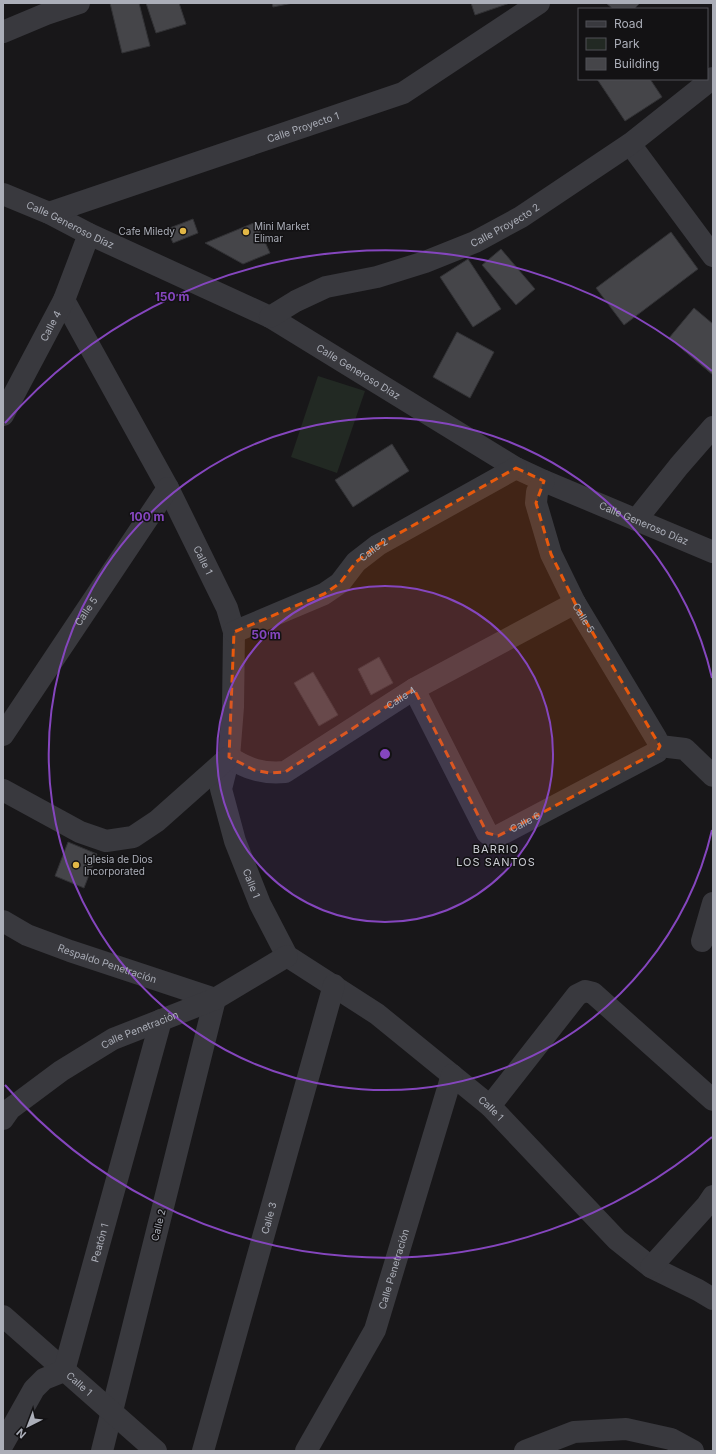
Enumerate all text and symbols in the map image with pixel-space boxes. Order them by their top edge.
legend [578,8,708,80]
text: Road [614,16,643,31]
text: Park [614,36,640,51]
text: Building [614,56,659,71]
street label: Calle Proyecto 1 [265,109,340,145]
street label: Calle Generoso Díaz [25,198,116,251]
street label: Calle Proyecto 2 [469,201,541,249]
place label: Mini Market Elimar [254,220,310,244]
place label: Cafe Miledy [119,225,175,237]
marker: Cafe Miledy [178,226,188,236]
marker: Mini Market Elimar [241,227,251,237]
text: 150 m [155,289,189,304]
street label: Calle 4 [37,308,63,343]
street label: Calle Generoso Díaz [315,341,403,402]
street label: Calle Generoso Díaz [597,499,691,547]
text: 100 m [129,509,165,524]
street label: Calle 2 [356,535,390,564]
street label: Calle 1 [191,544,215,576]
street label: Calle 5 [72,594,100,628]
street label: Calle 5 [570,601,597,635]
text: 50 m [251,627,281,642]
street label: Calle 4 [384,683,418,711]
centre of rings [378,747,392,761]
street label: Calle 6 [508,809,542,835]
district label: BARRIO LOS SANTOS [456,842,536,869]
place label: Iglesia de Dios Incorporated [84,853,153,877]
marker: Iglesia de Dios Incorporated [71,860,81,870]
street label: Calle 1 [241,867,263,900]
street label: Respaldo Penetración [56,941,158,985]
street label: Calle Penetración [98,1008,180,1051]
street label: Calle 1 [476,1093,506,1123]
street label: Calle 3 [258,1201,279,1235]
street label: Calle 2 [148,1208,168,1242]
street label: Peatón 1 [88,1222,111,1263]
street label: Calle Penetración [376,1227,411,1311]
street label: Calle 1 [64,1369,95,1398]
north arrow [8,1406,48,1446]
text: N [14,1425,29,1441]

